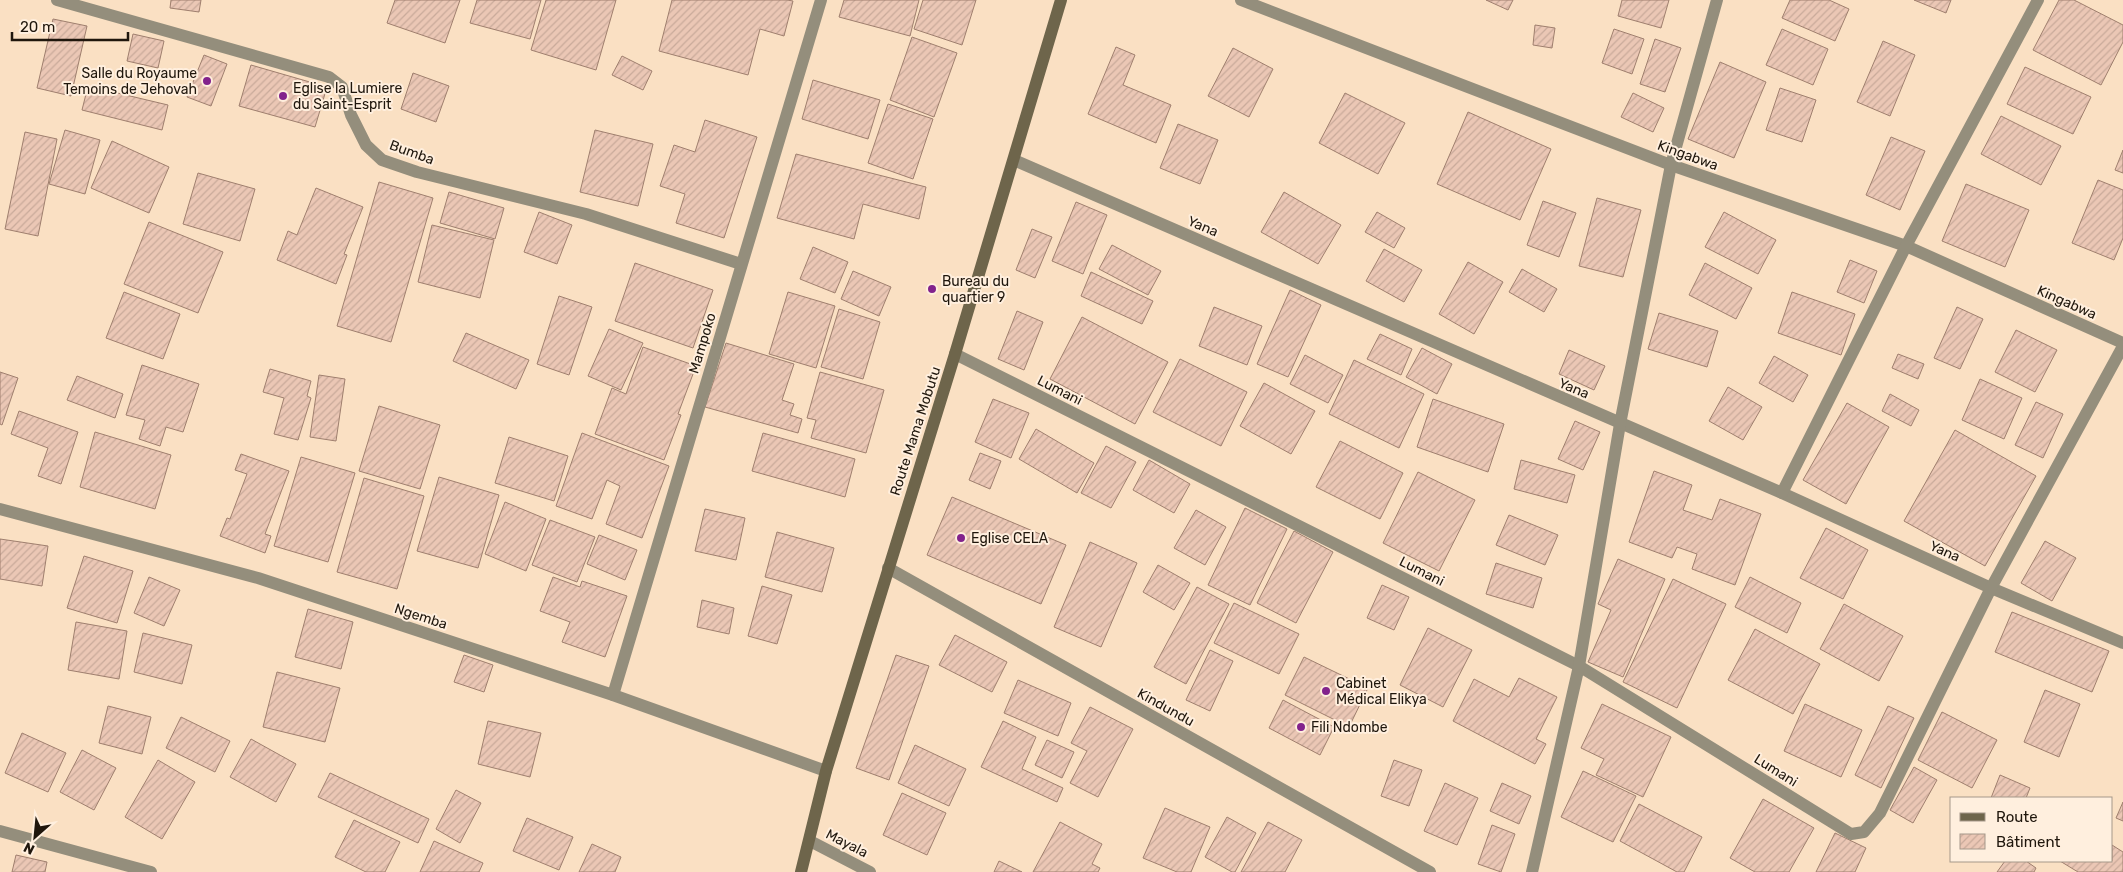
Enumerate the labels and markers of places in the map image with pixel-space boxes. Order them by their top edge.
place label: Salle du Royaume Temoins de Jehovah [63,65,197,98]
marker: Salle du Royaume Temoins de Jehovah [201,75,213,87]
place label: Eglise la Lumiere du Saint-Esprit [293,80,402,113]
marker: Eglise la Lumiere du Saint-Esprit [277,90,289,102]
place label: Bureau du quartier 9 [942,273,1009,306]
marker: Bureau du quartier 9 [926,283,938,295]
place label: Eglise CELA [971,530,1049,547]
marker: Eglise CELA [955,532,967,544]
place label: Cabinet Médical Elikya [1336,675,1427,708]
marker: Cabinet Médical Elikya [1320,685,1332,697]
place label: Fili Ndombe [1311,719,1388,736]
marker: Fili Ndombe [1295,721,1307,733]

